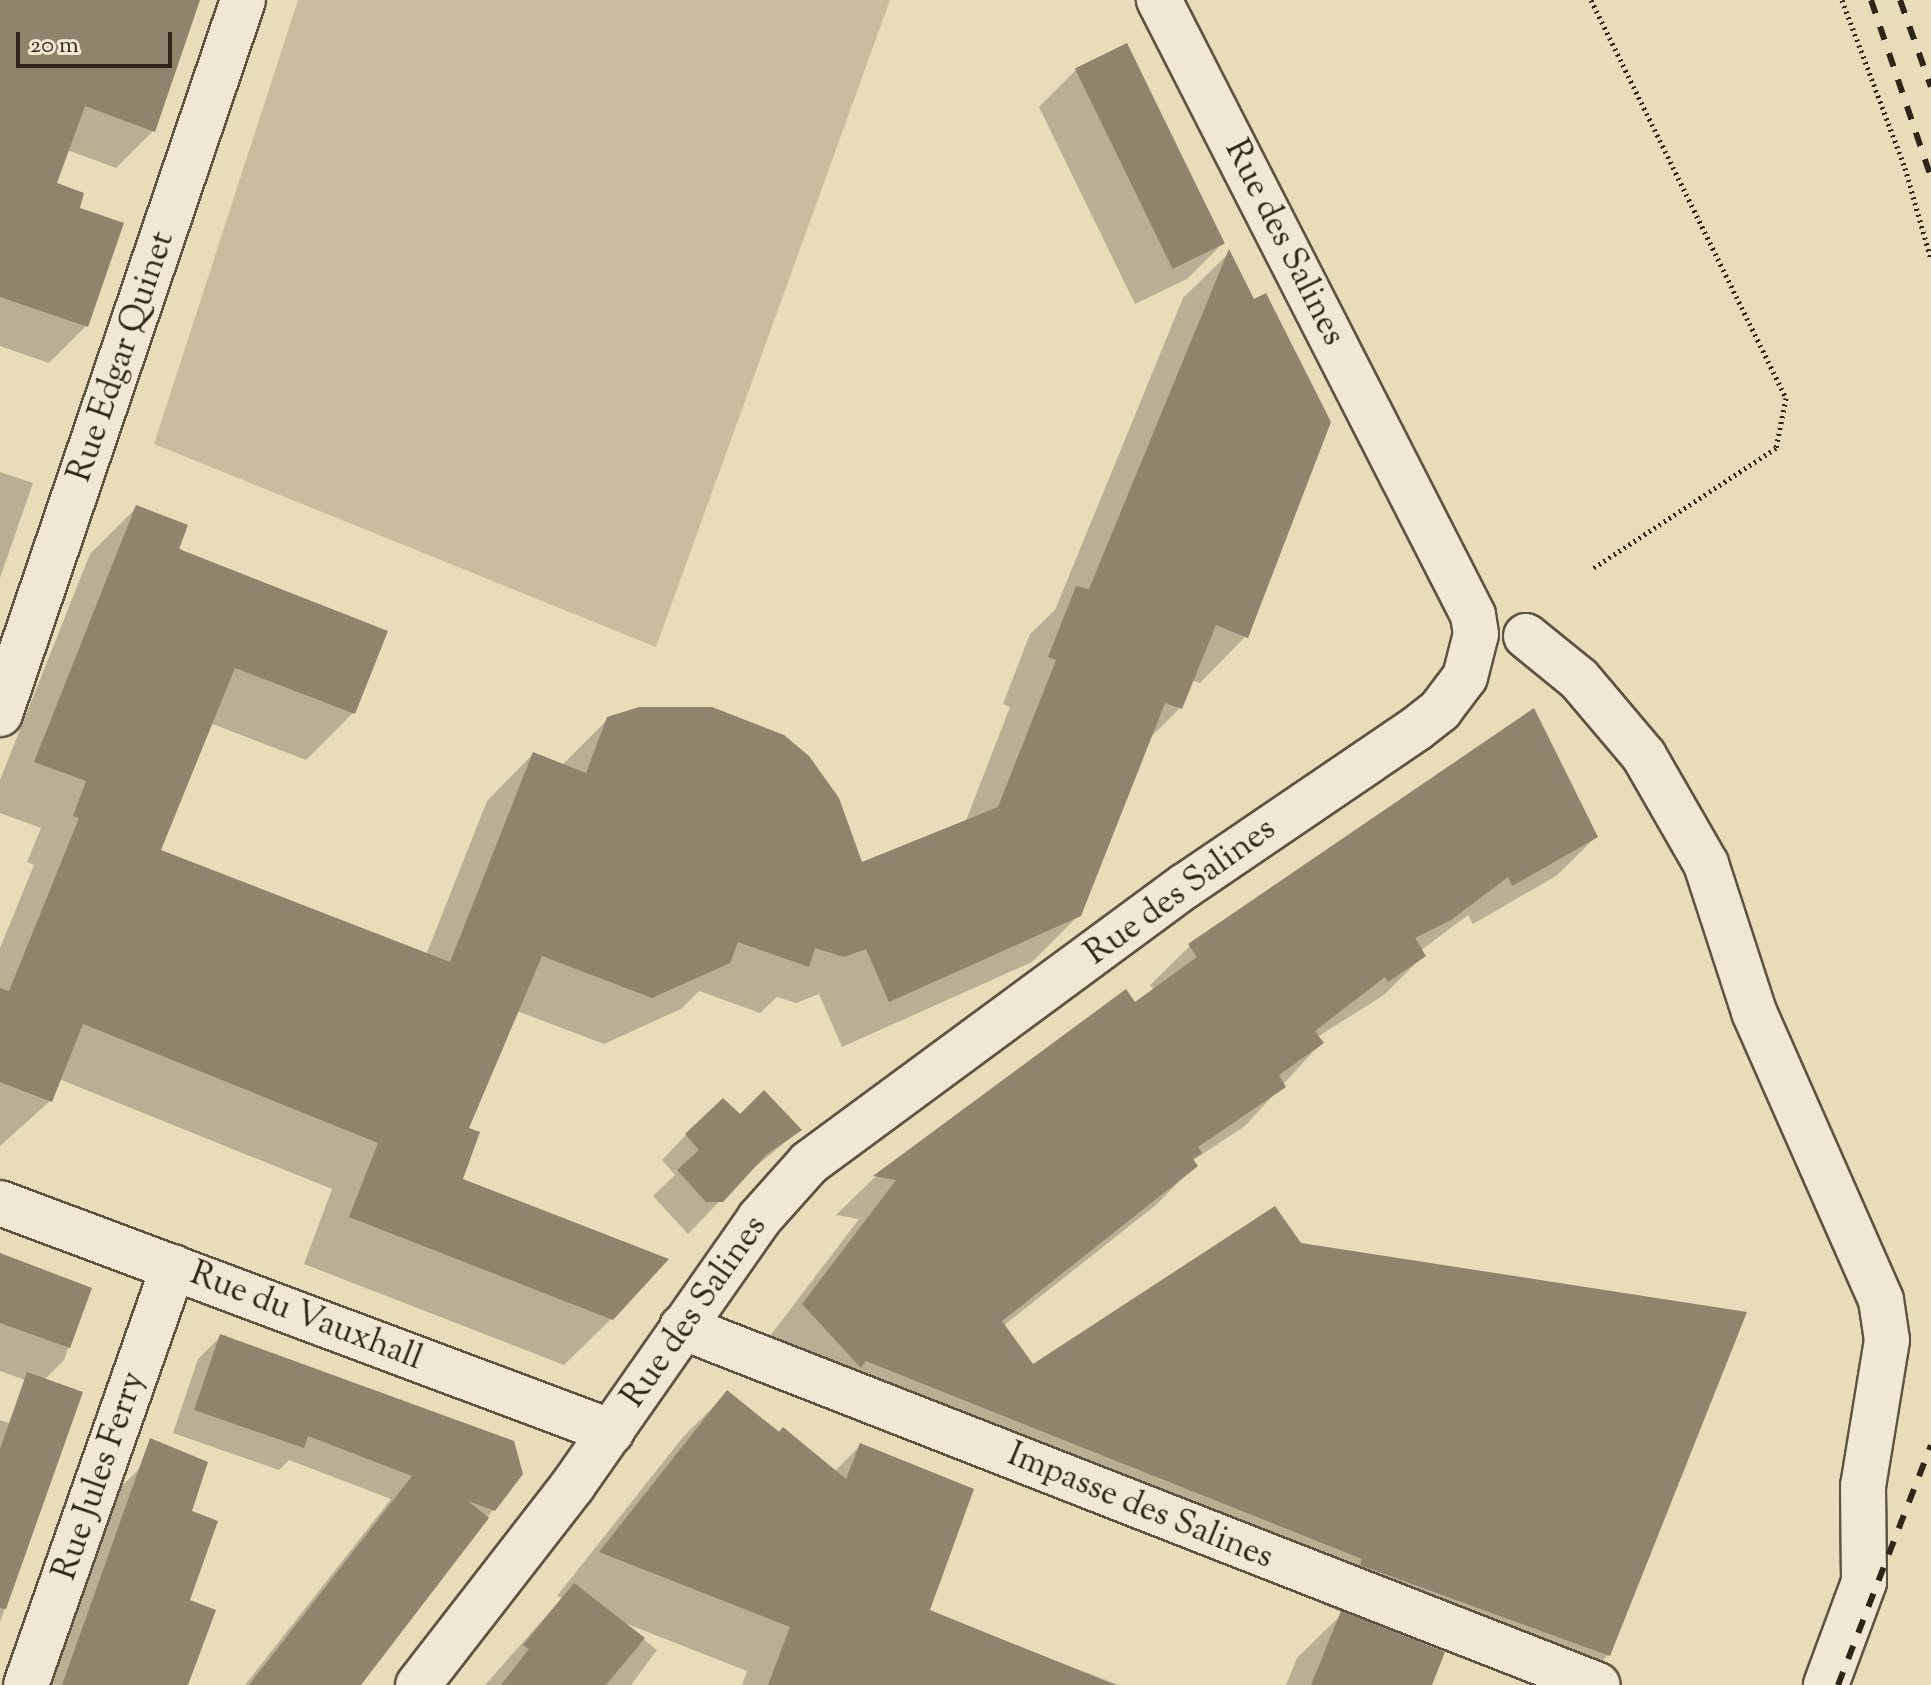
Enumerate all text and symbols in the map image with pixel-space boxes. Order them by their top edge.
scale bar [20,16,176,66]
text: 20 m [30,29,79,63]
street label: Rue des Salines [1215,133,1353,353]
street label: Rue Edgar Quinet [60,226,184,488]
street label: Rue des Salines [1078,809,1284,975]
street label: Rue des Salines [614,1208,776,1416]
street label: Rue du Vauxhall [184,1254,428,1380]
street label: Rue Jules Ferry [45,1366,155,1586]
street label: Impasse des Salines [1001,1435,1279,1579]

